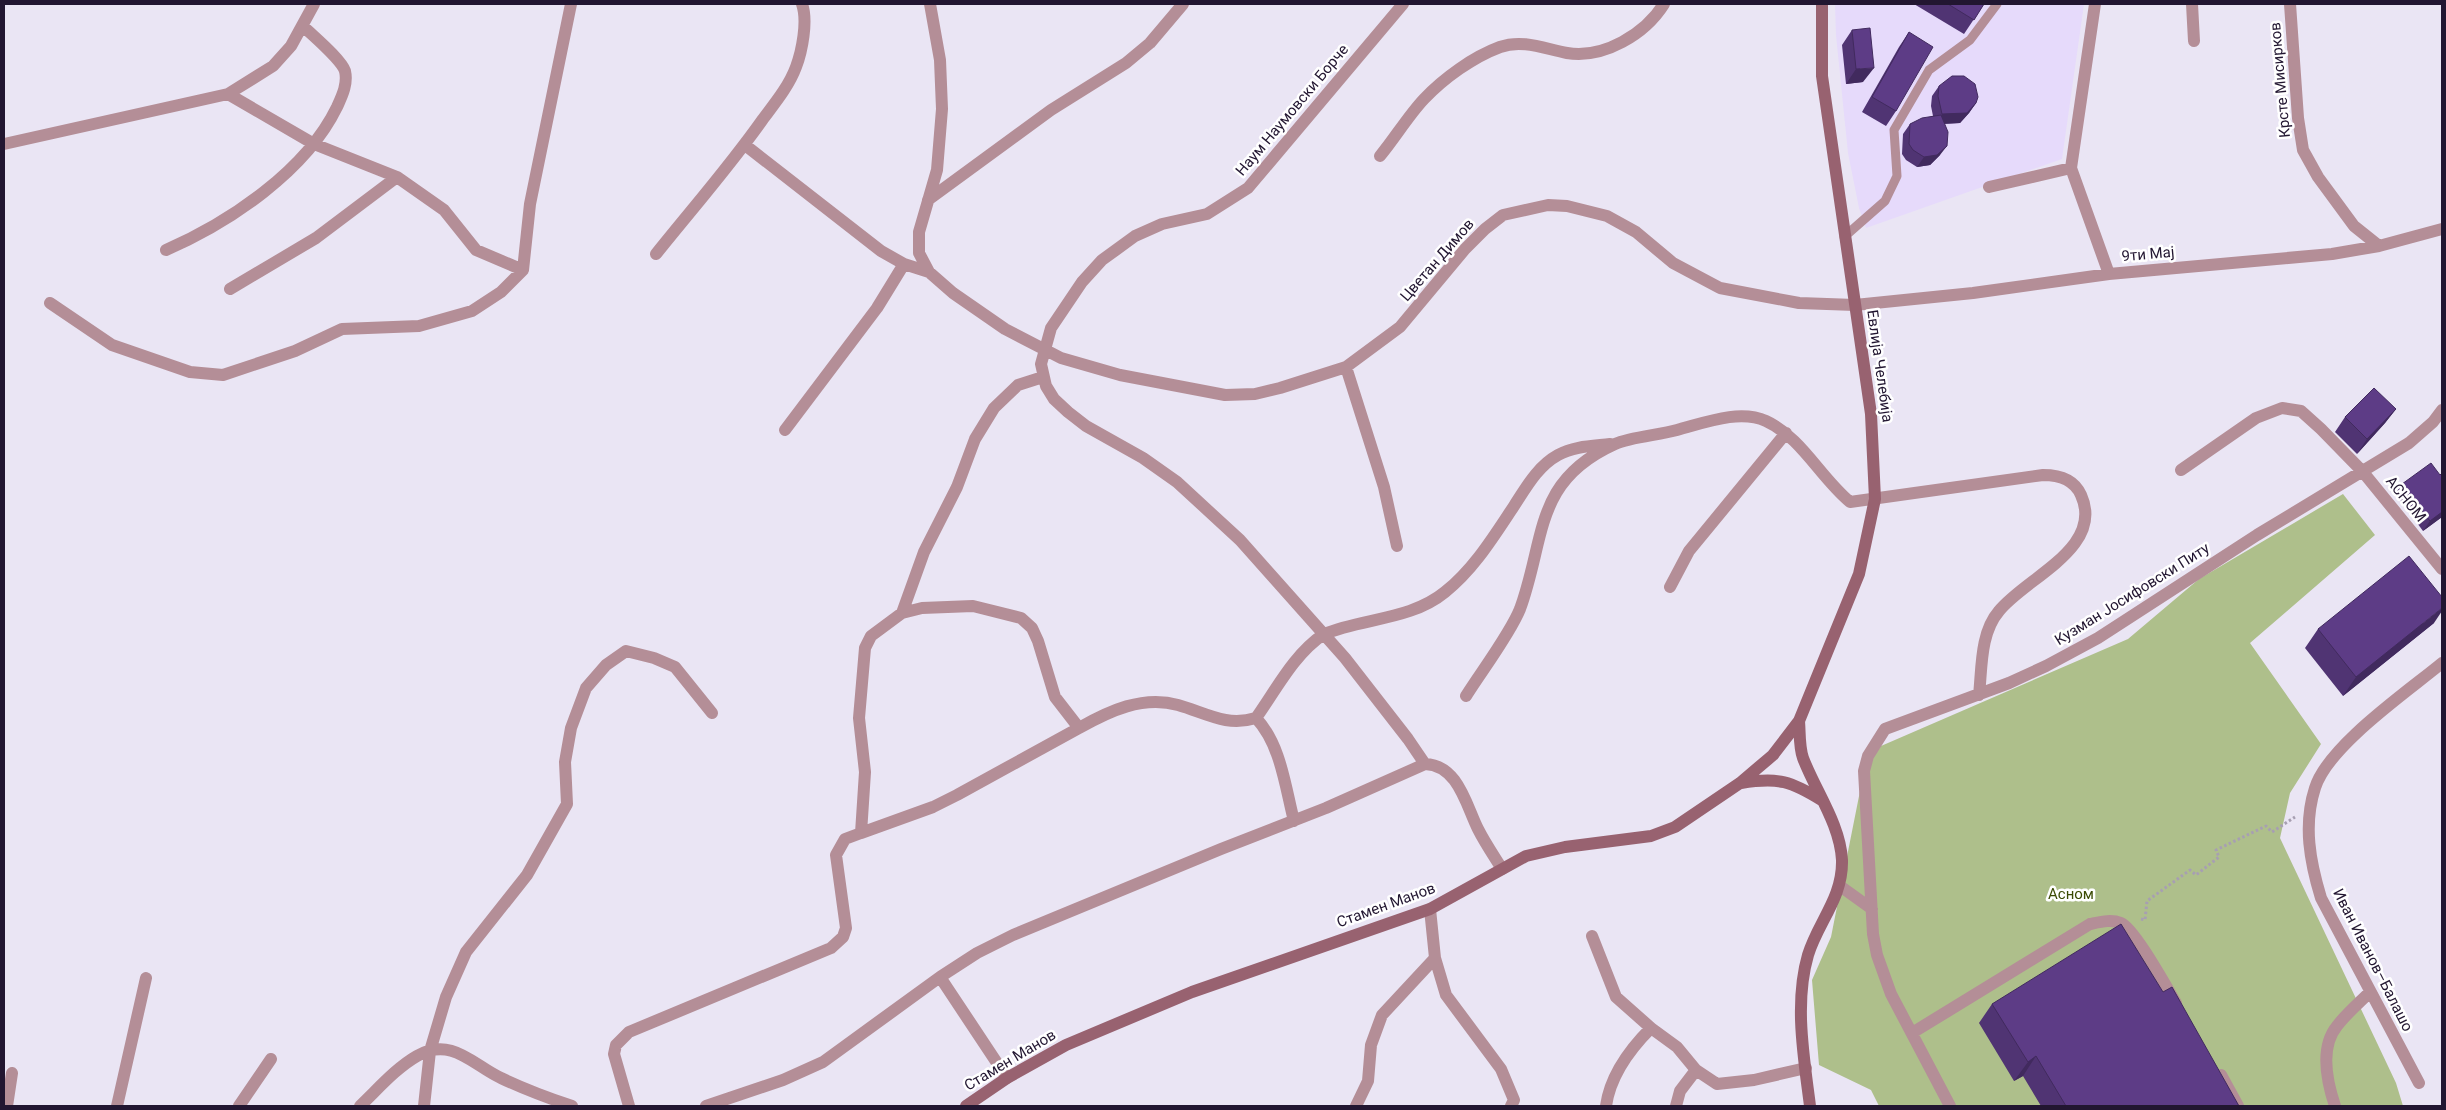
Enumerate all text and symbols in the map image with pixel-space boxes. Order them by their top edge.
street label: Крсте Мисирков [2266,22,2294,138]
street label: Наум Наумовски Борче [1232,41,1352,179]
street label: Цветан Димов [1396,215,1478,305]
street label: 9ти Мај [2121,243,2175,265]
street label: Евлија Челебија [1863,309,1897,423]
street label: АСНОМ [2382,473,2430,525]
street label: Кузман Јосифовски Питу [2051,539,2213,649]
street label: Стамен Манов [1334,879,1438,931]
park label: Асном [2048,885,2094,903]
street label: Иван Иванов–Балашо [2329,886,2417,1034]
street label: Стамен Манов [961,1026,1059,1094]

